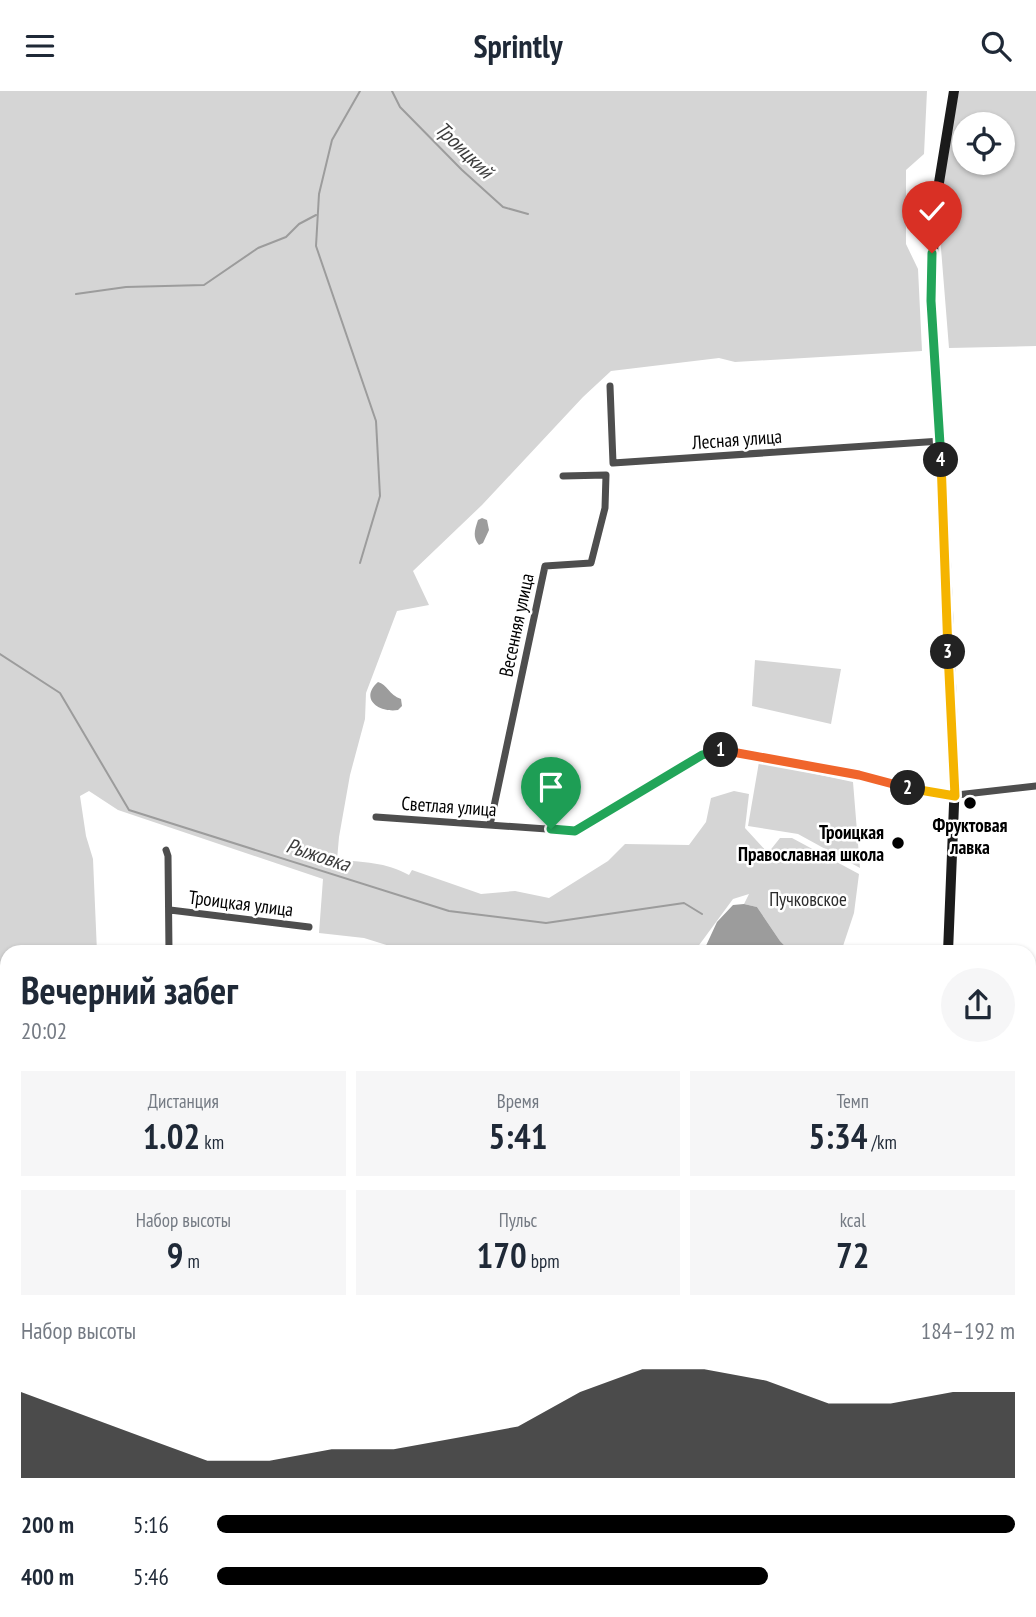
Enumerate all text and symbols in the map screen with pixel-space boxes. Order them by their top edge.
text: Sprintly [473,25,563,67]
icon: menu [21,27,59,65]
icon: search [977,27,1015,65]
map controls [952,112,1015,175]
button: locate [952,112,1015,175]
water label: Троицкий [430,115,500,185]
pin [902,181,962,253]
icon: check [913,192,951,230]
street label: Лесная улица [690,424,783,454]
pin: 4 [923,443,958,477]
text: 4 [936,447,945,471]
street label: Весенняя улица [493,571,539,679]
pin: 3 [930,635,965,669]
text: 3 [943,639,952,663]
pin: 1 [704,733,738,767]
text: 1 [716,737,725,761]
pin [521,757,581,829]
icon: arrive [532,768,570,806]
pin: 2 [890,771,926,805]
text: 2 [903,775,912,799]
street label: Светлая улица [401,791,497,821]
marker: Фруктовая лавка [962,795,978,811]
place label: Фруктовая лавка [932,813,1008,859]
place label: Троицкая Православная школа [738,820,884,866]
water label: Рыжовка [283,832,355,878]
marker: Троицкая Православная школа [890,835,906,851]
street label: Троицкая улица [187,885,295,921]
park label: Пучковское [769,887,847,911]
text: Вечерний забег [21,965,238,1014]
button: share [941,968,1015,1042]
text: 20:02 [21,1016,67,1045]
text: Дистанция [148,1089,219,1113]
text: Время [497,1089,539,1113]
text: Темп [836,1089,869,1113]
text: 1.02 [143,1113,200,1159]
text: 5:41 [489,1113,547,1159]
text: 5:34 [808,1113,867,1159]
text: km [200,1130,224,1154]
text: /km [867,1130,897,1154]
text: Набор высоты [136,1208,231,1232]
text: Пульс [499,1208,537,1232]
text: kcal [840,1208,866,1232]
text: 9 [167,1232,183,1278]
text: 170 [476,1232,527,1278]
text: 72 [836,1232,869,1278]
text: m [183,1249,200,1273]
text: bpm [527,1249,560,1273]
text: Набор высоты [21,1316,136,1345]
text: 184–192 m [921,1316,1015,1345]
text: 200 m [21,1510,74,1539]
text: 5:16 [133,1510,169,1539]
text: 400 m [21,1562,74,1591]
text: 5:46 [133,1562,169,1591]

